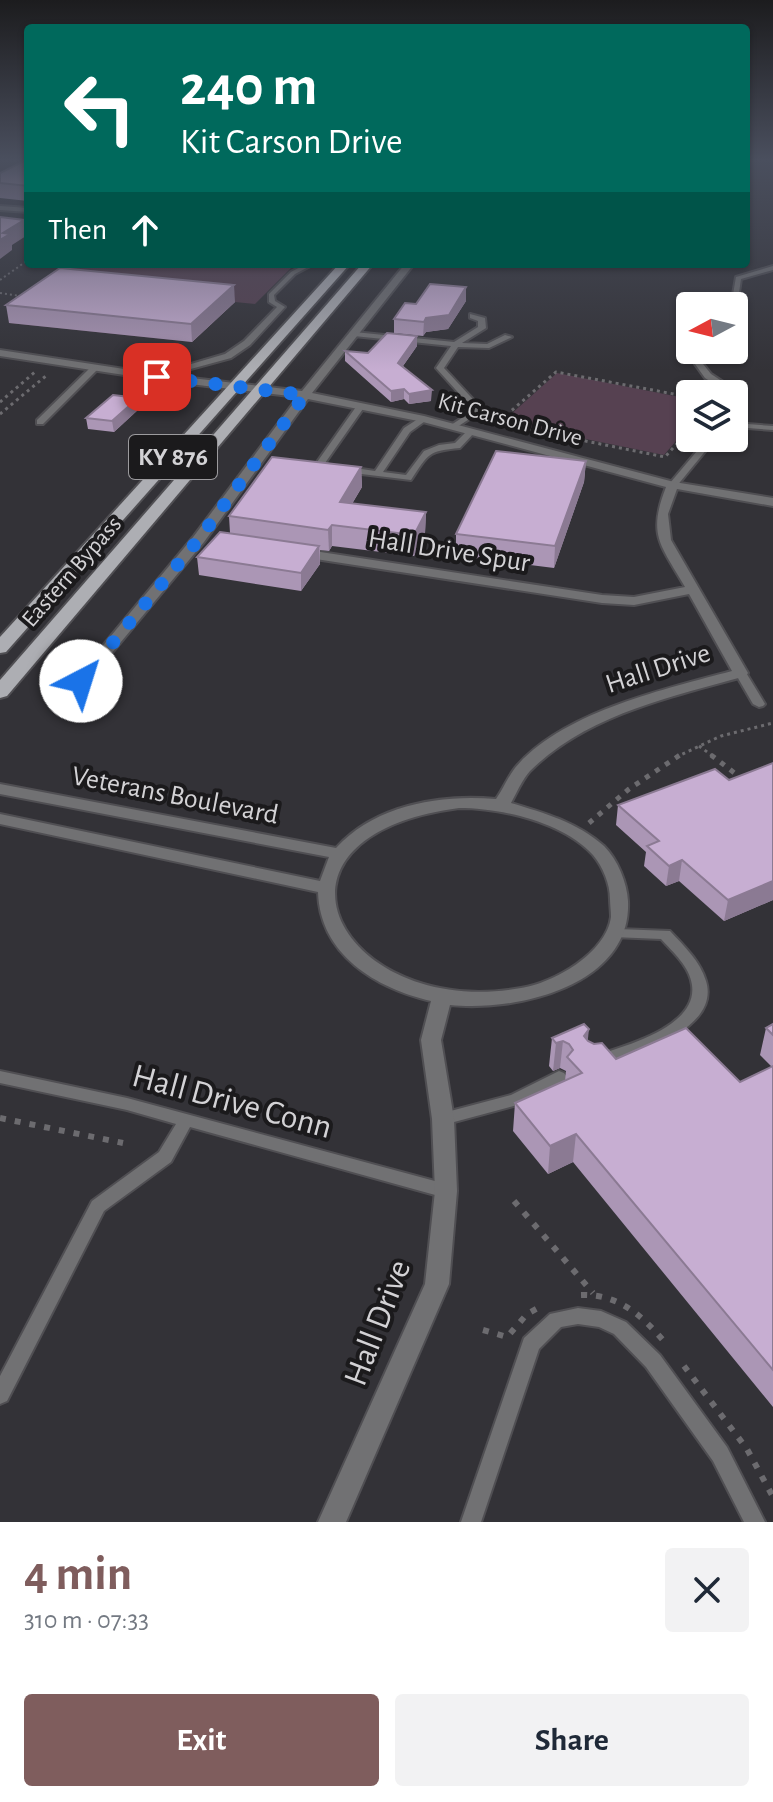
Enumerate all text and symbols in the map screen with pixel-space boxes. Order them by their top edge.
icon: left [48,56,152,160]
text: 240 m [180,59,317,115]
text: Kit Carson Drive [180,124,402,160]
icon: ahead [123,208,167,252]
text: Then [48,215,107,245]
north arrow [676,292,748,364]
map controls [676,292,748,452]
pin [123,343,191,411]
icon: arrive [135,355,179,399]
button: layers [676,380,748,452]
street label: Kit Carson Drive [435,389,585,451]
road number: KY 876 [129,435,217,479]
street label: Eastern Bypass [18,512,126,632]
street label: Hall Drive Spur [366,524,532,578]
position arrow [39,639,123,723]
street label: Hall Drive [602,639,714,699]
street label: Veterans Boulevard [69,762,281,830]
street label: Hall Drive Conn [129,1059,335,1145]
street label: Hall Drive [339,1256,417,1390]
button: close [665,1548,749,1632]
text: 4 min [24,1551,132,1599]
text: 310 m · 07:33 [24,1607,149,1633]
button: Exit [24,1694,379,1786]
button: Share [395,1694,749,1786]

